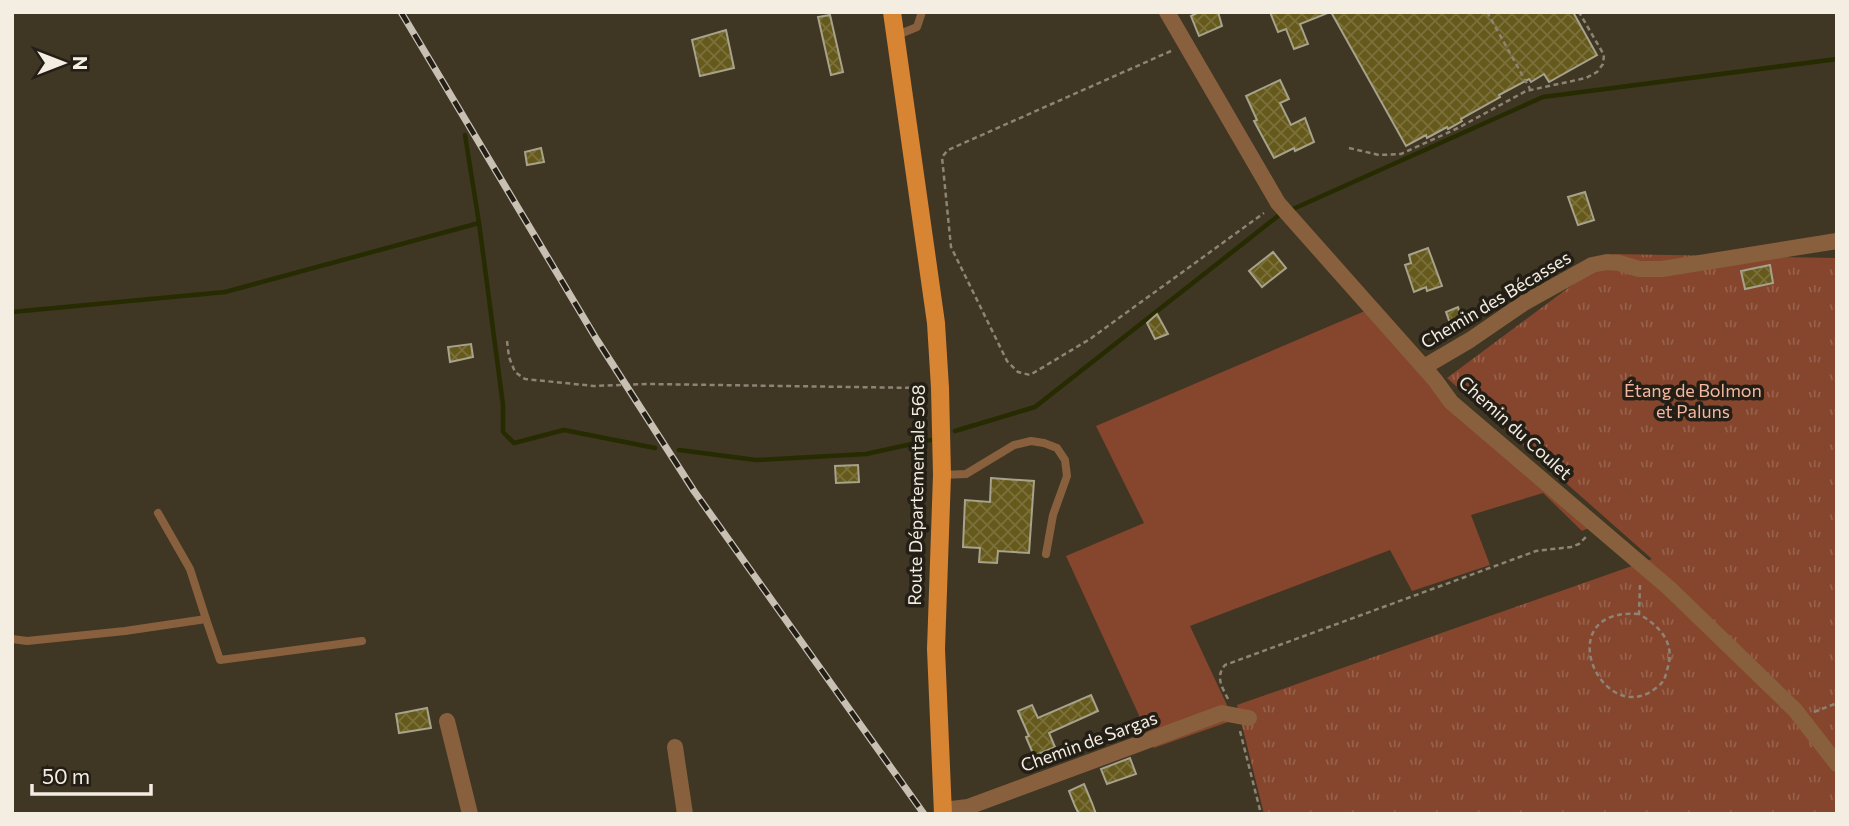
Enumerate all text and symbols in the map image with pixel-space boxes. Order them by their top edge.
north arrow [28,28,98,98]
text: N [69,56,92,70]
street label: Chemin des Bécasses [1416,246,1575,353]
street label: Chemin du Coulet [1455,371,1577,484]
park label: Étang de Bolmon et Paluns [1624,379,1762,422]
street label: Route Départementale 568 [903,384,929,606]
street label: Chemin de Sargas [1017,706,1160,776]
scale bar [32,752,150,796]
text: 50 m [42,763,90,788]

